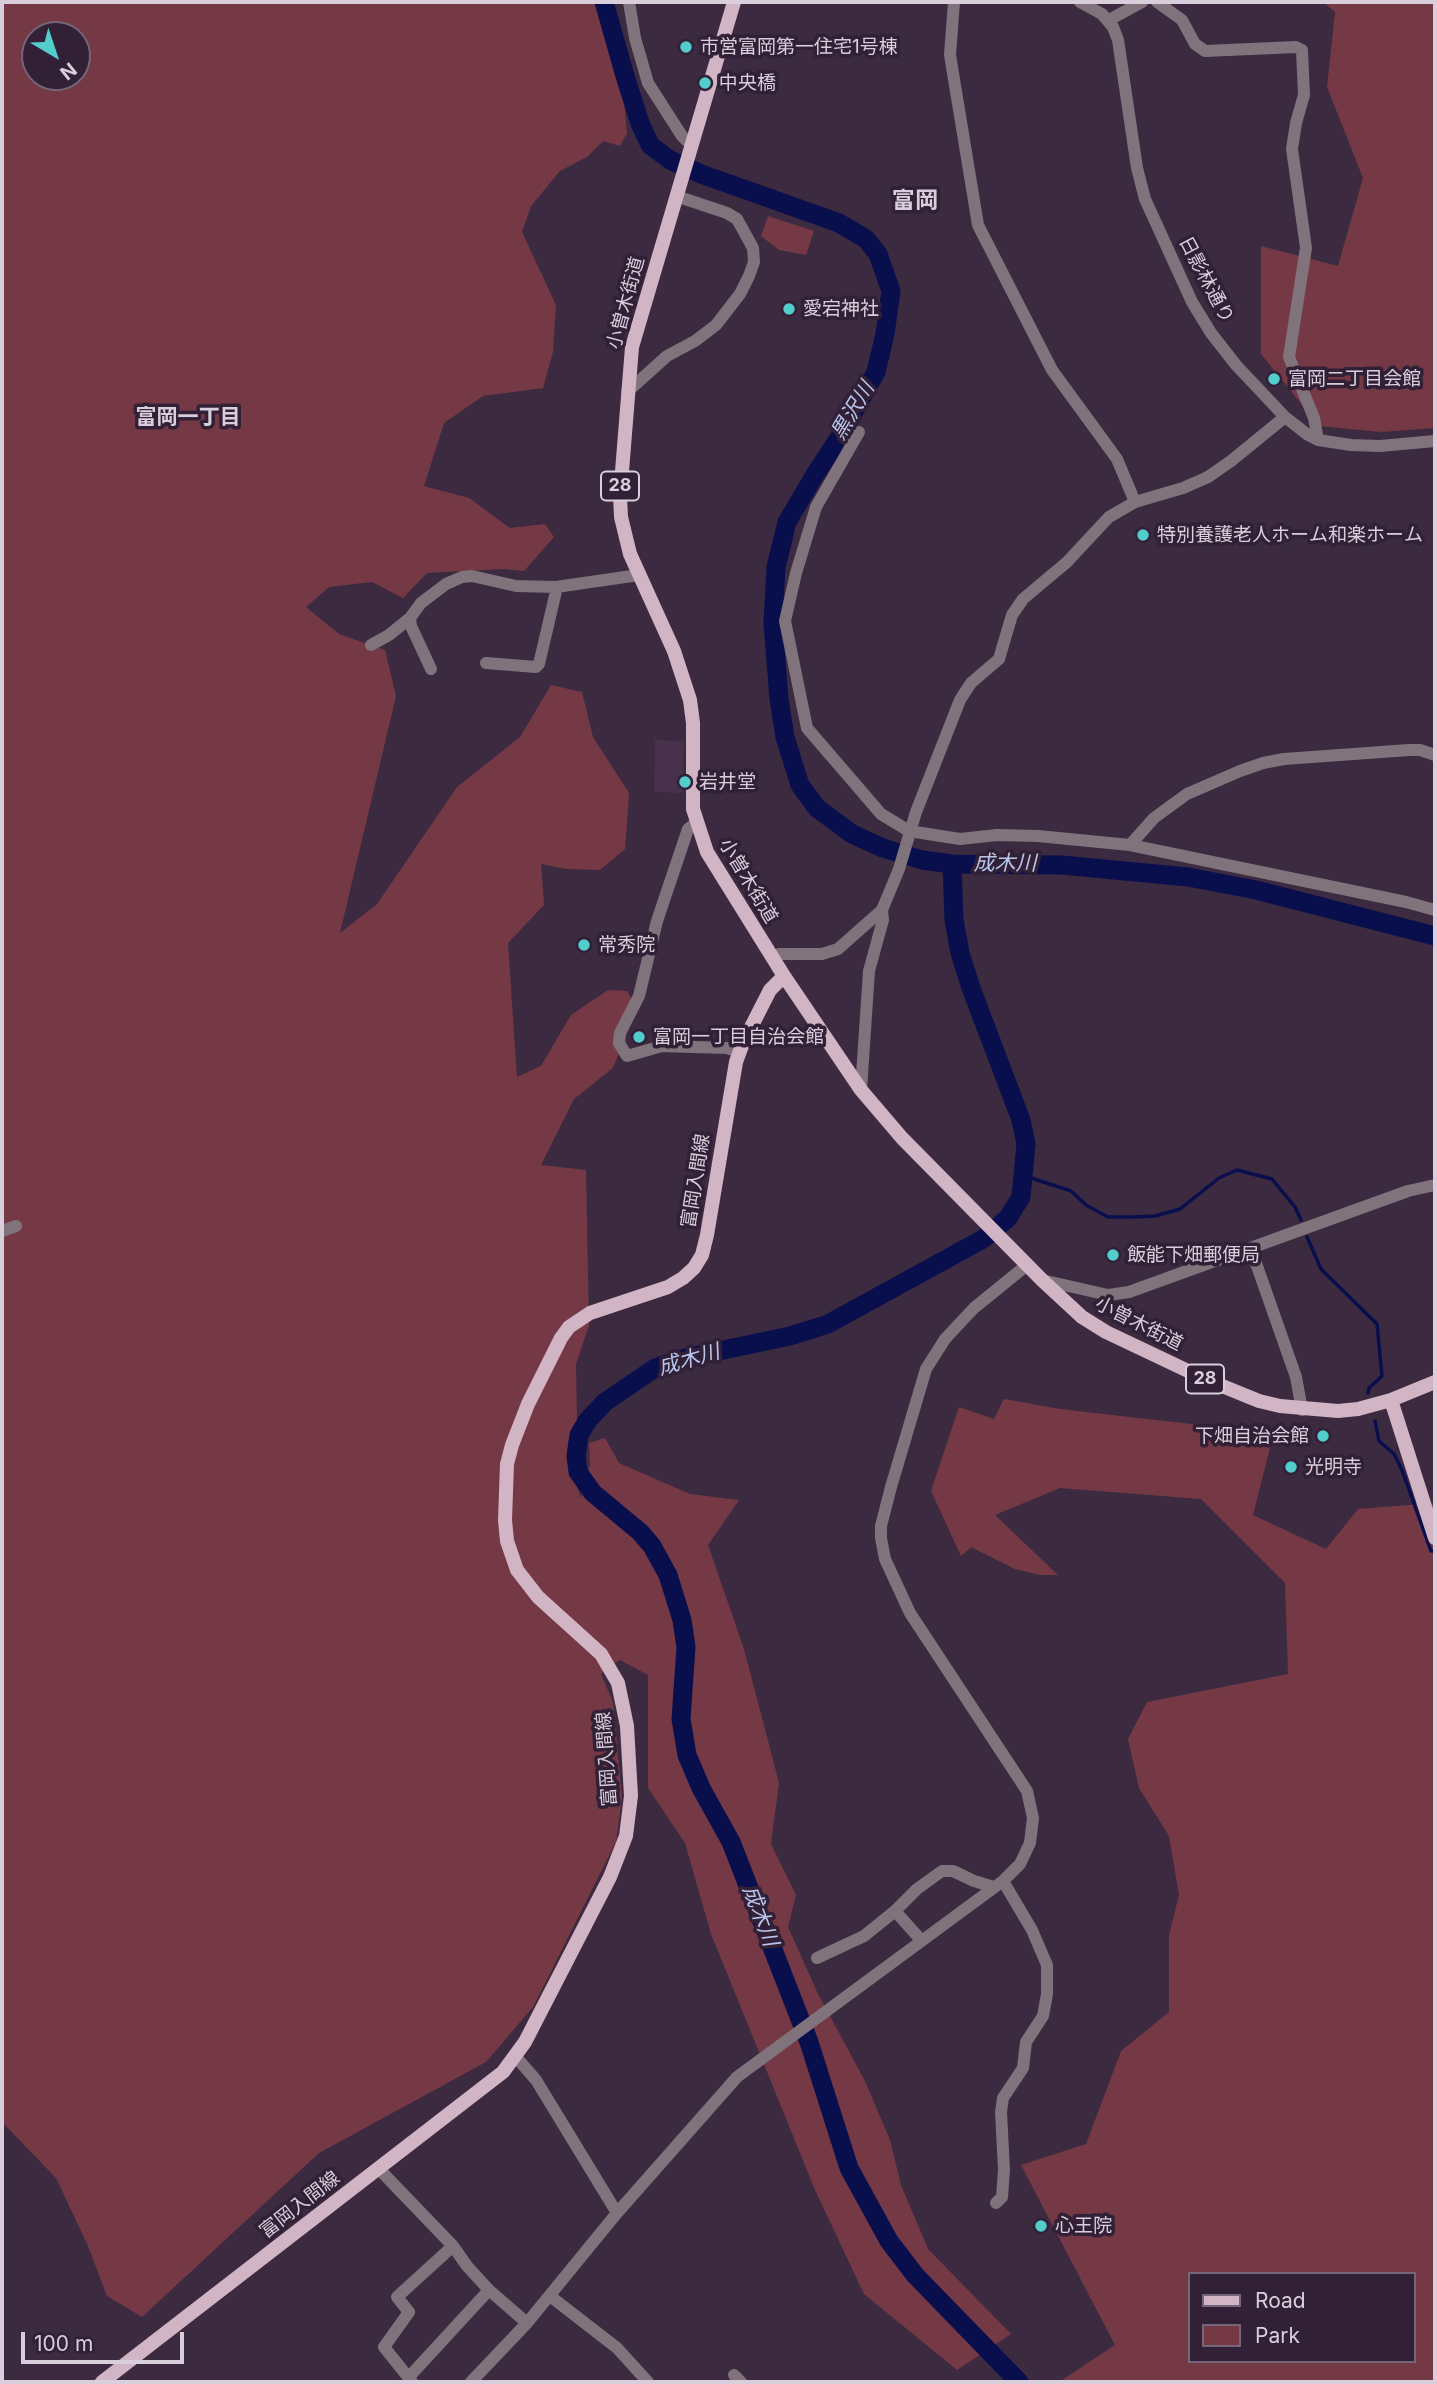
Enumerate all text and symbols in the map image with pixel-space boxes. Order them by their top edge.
north arrow [21,21,91,91]
place label: 市営富岡第一住宅1号棟 [700,36,898,58]
marker: 市営富岡第一住宅1号棟 [678,39,694,55]
text: N [55,58,81,85]
place label: 中央橋 [719,72,776,94]
marker: 中央橋 [697,75,713,91]
district label: 富岡 [892,187,938,215]
street label: 日影林通り [1174,233,1238,327]
street label: 小曽木街道 [603,254,649,352]
place label: 愛宕神社 [803,298,879,320]
marker: 愛宕神社 [781,301,797,317]
place label: 富岡二丁目会館 [1288,368,1421,390]
marker: 富岡二丁目会館 [1266,371,1282,387]
water label: 黒沢川 [826,378,880,444]
district label: 富岡一丁目 [136,405,240,431]
road number: 28 [601,472,639,500]
place label: 特別養護老人ホーム和楽ホーム [1157,524,1423,546]
marker: 特別養護老人ホーム和楽ホーム [1135,527,1151,543]
place label: 岩井堂 [699,771,756,793]
marker: 岩井堂 [677,774,693,790]
street label: 小曽木街道 [714,834,782,928]
water label: 成木川 [974,851,1036,877]
place label: 常秀院 [598,934,655,956]
marker: 常秀院 [576,937,592,953]
place label: 富岡一丁目自治会館 [653,1026,824,1048]
marker: 富岡一丁目自治会館 [631,1029,647,1045]
street label: 富岡入間線 [677,1132,715,1230]
place label: 飯能下畑郵便局 [1127,1244,1260,1266]
marker: 飯能下畑郵便局 [1105,1247,1121,1263]
street label: 小曽木街道 [1092,1292,1186,1356]
water label: 成木川 [655,1339,723,1381]
road number: 28 [1186,1364,1224,1394]
place label: 下畑自治会館 [1195,1425,1309,1447]
marker: 下畑自治会館 [1315,1428,1331,1444]
place label: 光明寺 [1305,1456,1362,1478]
marker: 光明寺 [1283,1459,1299,1475]
street label: 富岡入間線 [592,1711,622,1807]
water label: 成木川 [737,1882,783,1950]
street label: 富岡入間線 [256,2167,344,2243]
place label: 心王院 [1055,2215,1112,2237]
marker: 心王院 [1033,2218,1049,2234]
legend [1188,2272,1416,2363]
text: Road [1255,2288,1306,2313]
scale bar [24,2318,187,2362]
text: Park [1255,2323,1300,2348]
text: 100 m [34,2331,93,2356]

